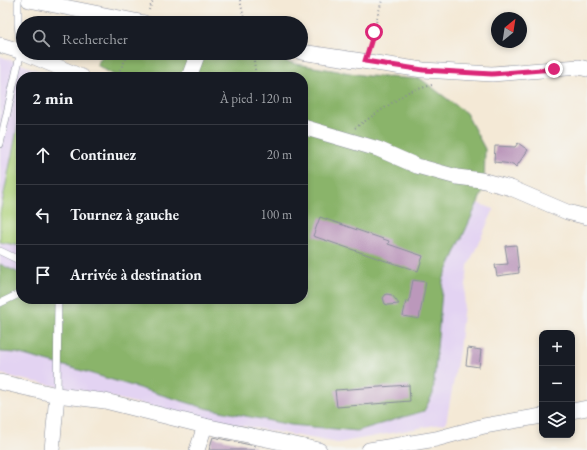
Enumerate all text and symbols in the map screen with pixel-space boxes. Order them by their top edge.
north arrow [491,12,527,48]
search box [16,16,308,60]
route start [365,23,383,41]
icon: search [30,27,52,49]
text: Rechercher [62,29,128,48]
route end [545,60,563,78]
text: 2 min [32,87,73,109]
text: À pied · 120 m [220,90,292,107]
icon: ahead [32,144,54,166]
text: Continuez [70,145,136,164]
text: 20 m [267,146,292,163]
icon: left [32,204,54,226]
text: Tournez à gauche [70,205,179,224]
text: 100 m [261,206,292,223]
icon: arrive [32,264,54,286]
text: Arrivée à destination [70,265,202,284]
map controls [539,330,575,438]
button: + [539,330,575,366]
button: − [539,366,575,402]
button: layers [539,402,575,438]

